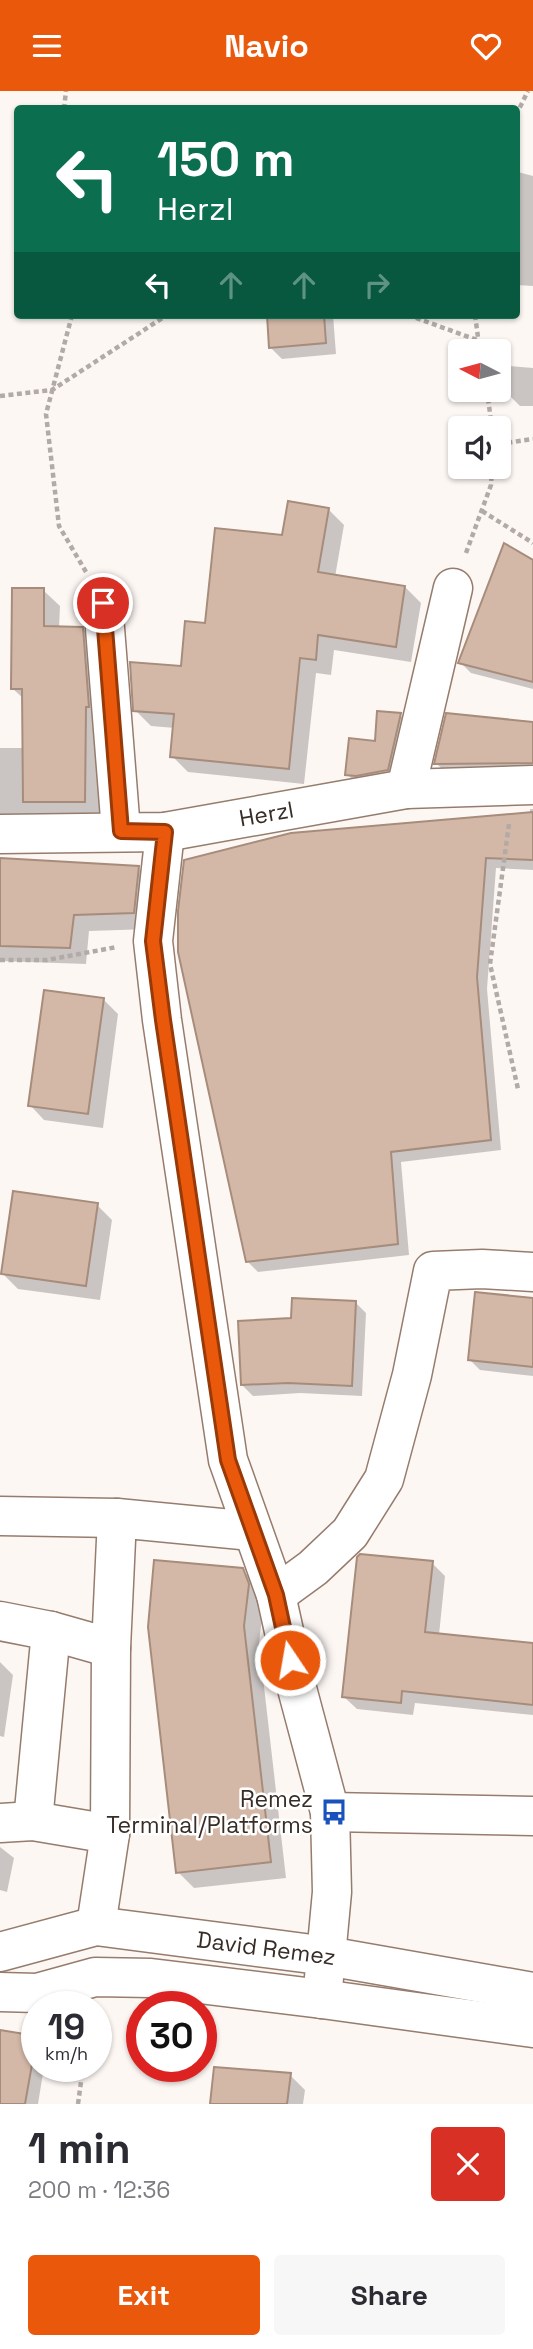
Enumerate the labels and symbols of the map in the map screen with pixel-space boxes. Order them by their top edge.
north arrow [448,339,511,403]
pin [73,573,133,633]
street label: Herzl [237,794,296,834]
position arrow [253,1623,327,1697]
place label: Remez Terminal/Platforms [106,1784,313,1840]
bus stop icon: Remez Terminal/Platforms [319,1797,349,1827]
street label: David Remez [195,1924,338,1972]
speed limit sign: 30 [126,1991,217,2082]

